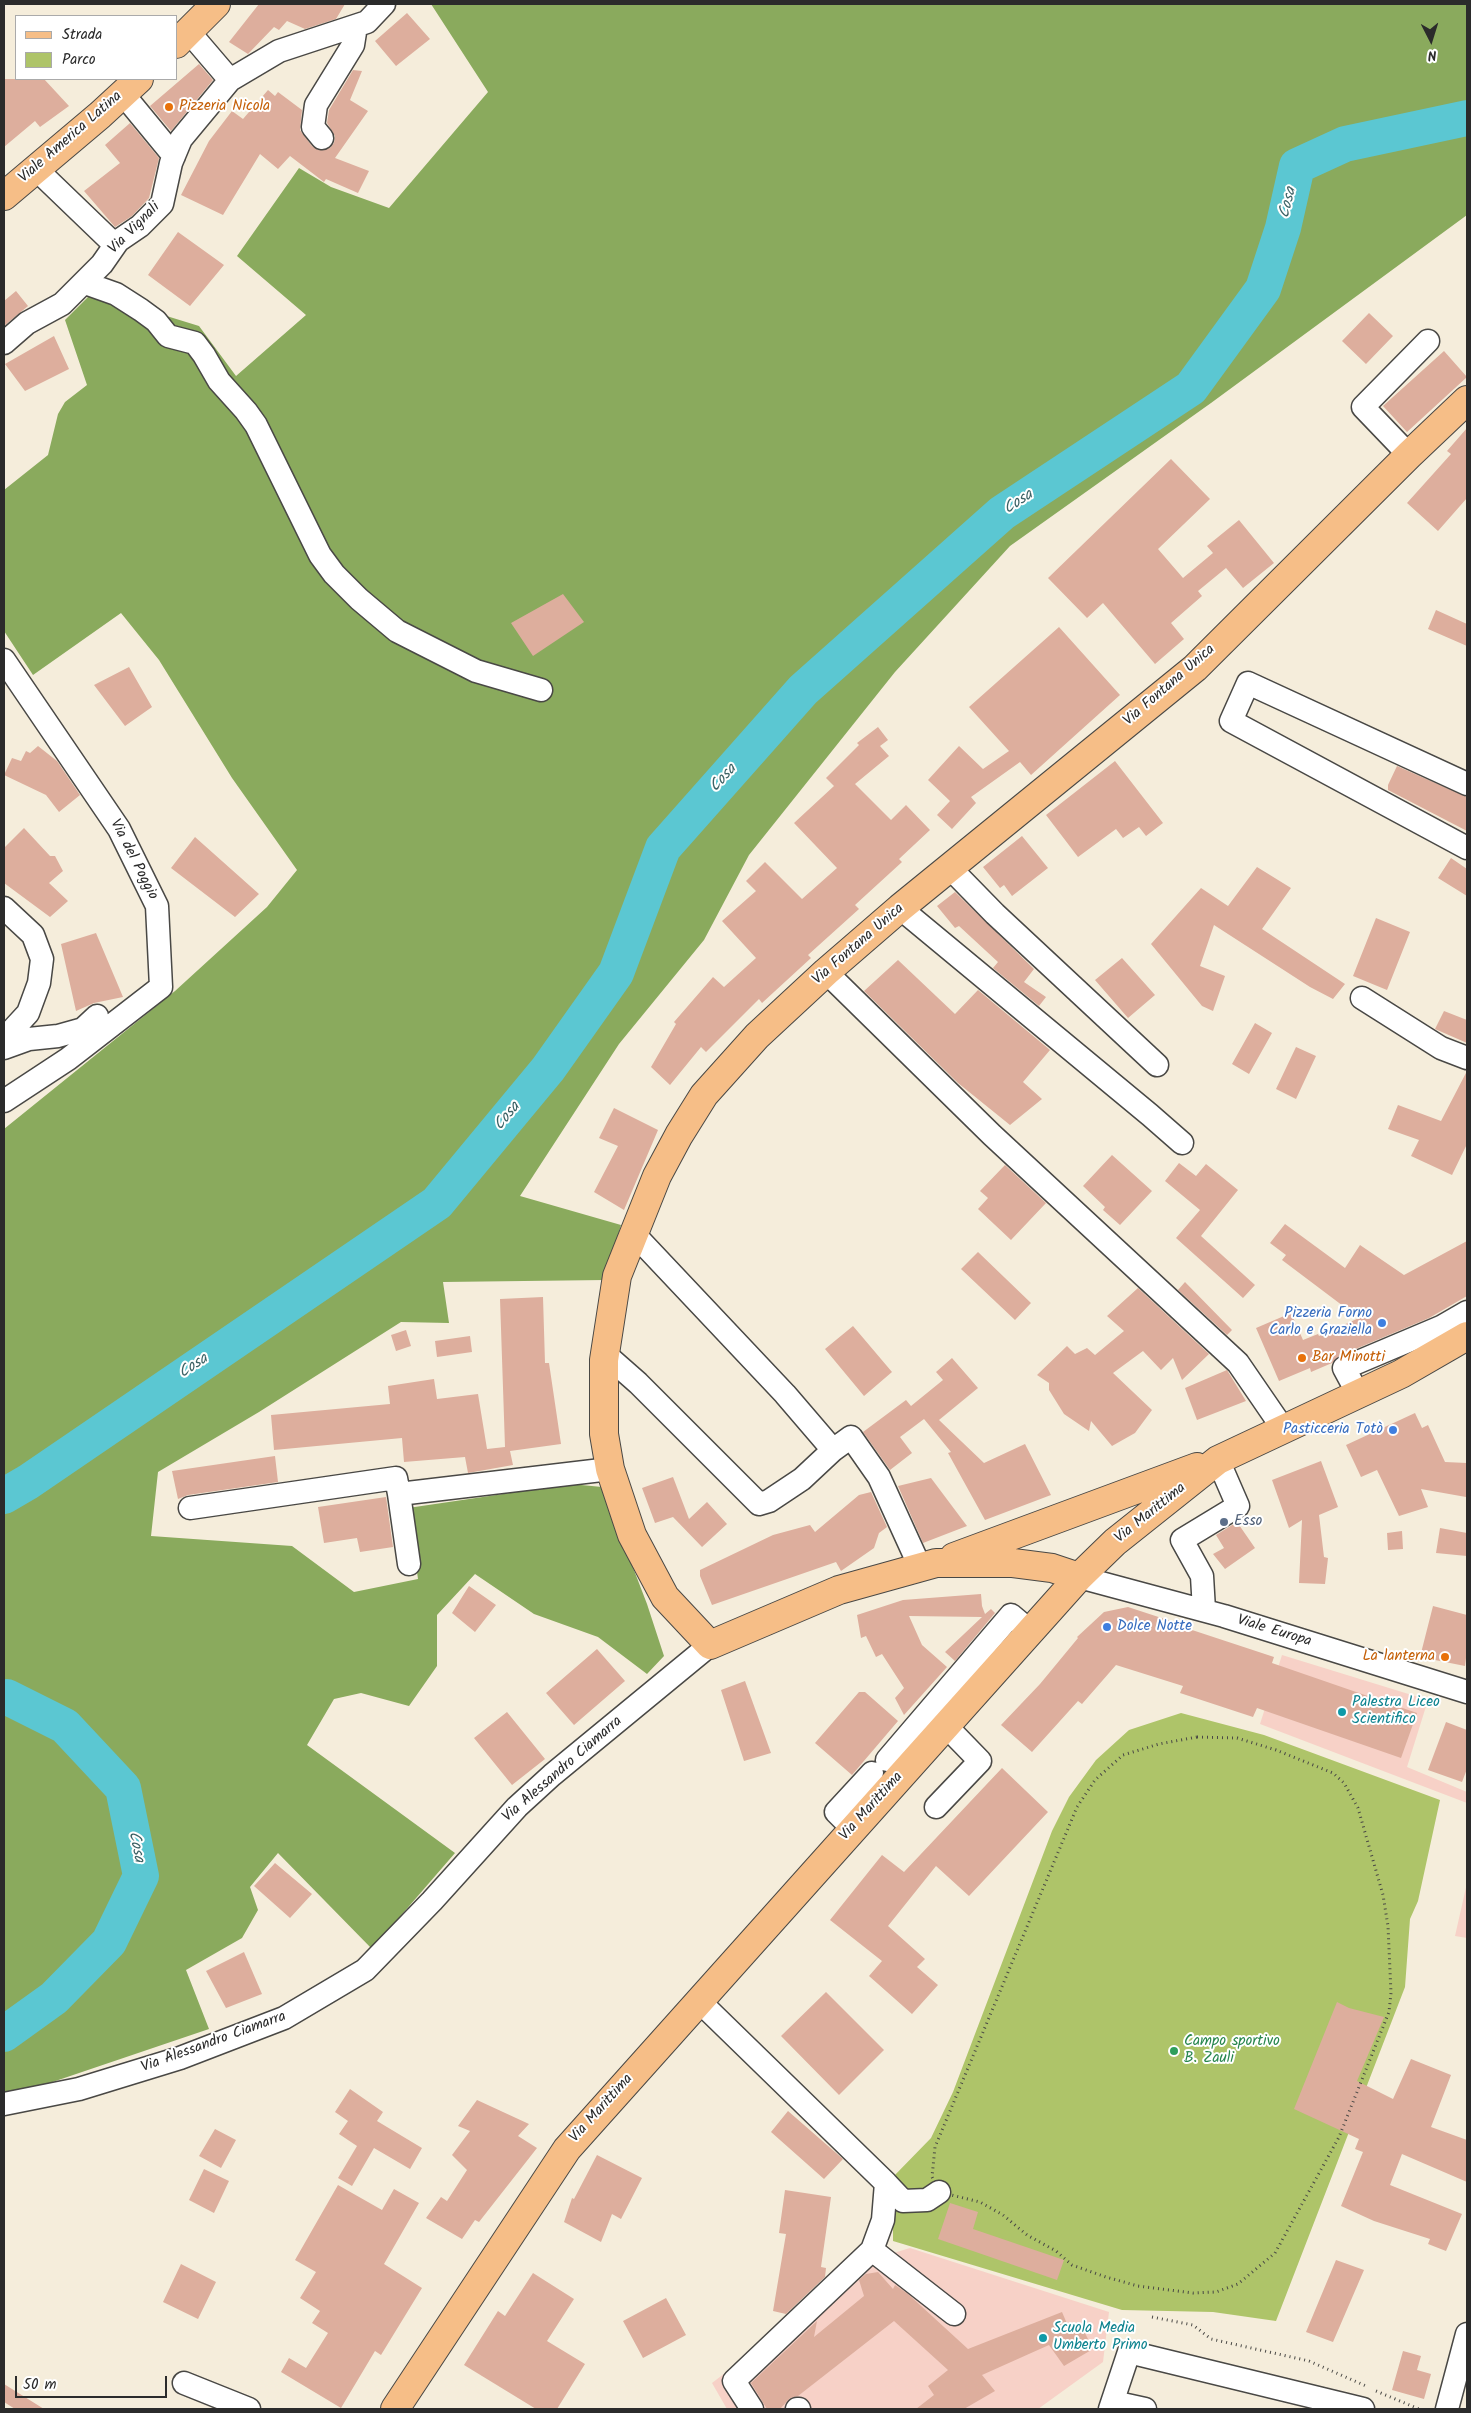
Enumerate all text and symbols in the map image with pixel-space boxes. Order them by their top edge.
legend [15,15,178,80]
north arrow [1406,15,1456,65]
text: Strada [62,23,102,47]
text: N [1427,44,1438,66]
text: Parco [62,48,96,72]
street label: Viale America Latina [16,88,126,188]
place label: Pizzeria Nicola [179,98,270,116]
marker: Pizzeria Nicola [163,101,175,113]
water label: Cosa [1276,186,1302,220]
street label: Via Vignali [105,199,165,259]
water label: Cosa [1001,486,1037,520]
street label: Via Fontana Unica [1121,641,1219,731]
water label: Cosa [706,761,742,797]
street label: Via del Poggio [105,817,161,903]
street label: Via Fontana Unica [810,900,908,990]
water label: Cosa [491,1099,525,1135]
place label: Pizzeria Forno Carlo e Graziella [1269,1305,1372,1340]
marker: Pizzeria Forno Carlo e Graziella [1376,1317,1388,1329]
place label: Bar Minotti [1312,1349,1385,1367]
water label: Cosa [176,1350,212,1384]
marker: Bar Minotti [1296,1352,1308,1364]
place label: Pasticceria Totò [1283,1421,1383,1439]
marker: Pasticceria Totò [1387,1424,1399,1436]
street label: Via Marittima [1112,1480,1190,1548]
place label: Esso [1234,1513,1262,1531]
marker: Esso [1218,1516,1230,1528]
street label: Viale Europa [1235,1612,1313,1652]
place label: Dolce Notte [1117,1618,1192,1636]
marker: Dolce Notte [1101,1621,1113,1633]
place label: La lanterna [1363,1648,1435,1666]
marker: La lanterna [1439,1651,1451,1663]
place label: Palestra Liceo Scientifico [1352,1694,1440,1729]
marker: Palestra Liceo Scientifico [1336,1706,1348,1718]
street label: Via Alessandro Ciamarra [499,1713,627,1827]
street label: Via Marittima [836,1769,908,1845]
water label: Cosa [122,1830,148,1864]
street label: Via Alessandro Ciamarra [139,2008,289,2078]
place label: Campo sportivo B. Zauli [1184,2033,1280,2068]
marker: Campo sportivo B. Zauli [1168,2045,1180,2057]
street label: Via Marittima [566,2071,638,2147]
place label: Scuola Media Umberto Primo [1053,2320,1148,2355]
marker: Scuola Media Umberto Primo [1037,2332,1049,2344]
scale bar [18,2366,170,2398]
text: 50 m [23,2373,57,2397]

